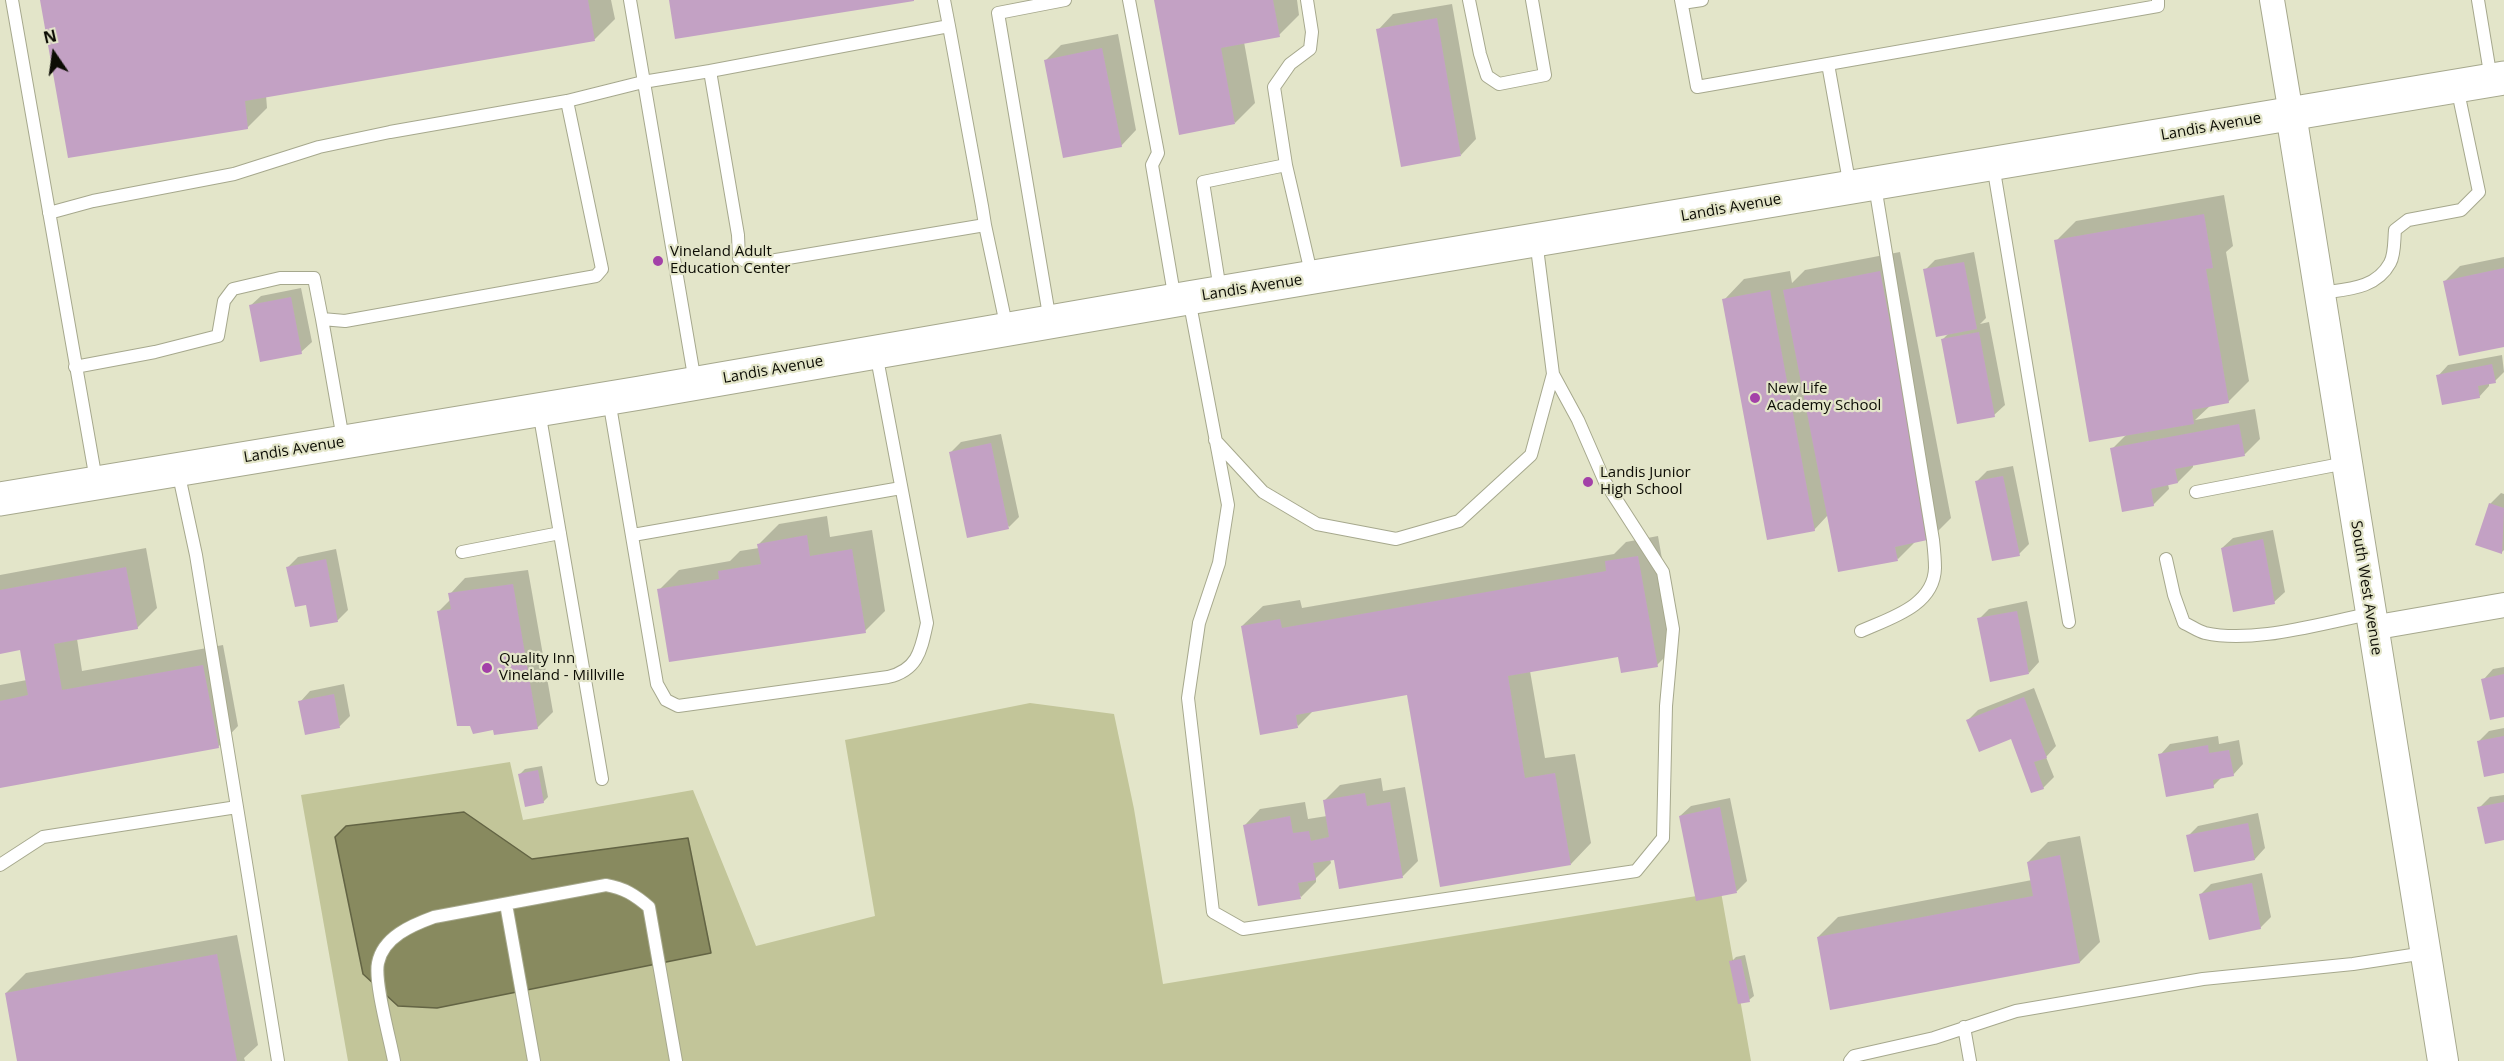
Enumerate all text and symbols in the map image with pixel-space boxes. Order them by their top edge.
north arrow [24,24,84,84]
text: N [41,24,59,49]
street label: Landis Avenue [2159,109,2263,145]
street label: Landis Avenue [1679,190,1783,226]
place label: Vineland Adult Education Center [670,243,790,278]
marker: Vineland Adult Education Center [651,254,665,268]
street label: Landis Avenue [1200,271,1304,305]
street label: Landis Avenue [721,352,825,388]
place label: New Life Academy School [1767,380,1881,415]
marker: New Life Academy School [1748,391,1762,405]
street label: Landis Avenue [242,433,346,467]
place label: Landis Junior High School [1600,464,1691,499]
marker: Landis Junior High School [1581,475,1595,489]
street label: South West Avenue [2346,520,2386,656]
place label: Quality Inn Vineland - Millville [499,650,625,685]
marker: Quality Inn Vineland - Millville [480,661,494,675]

